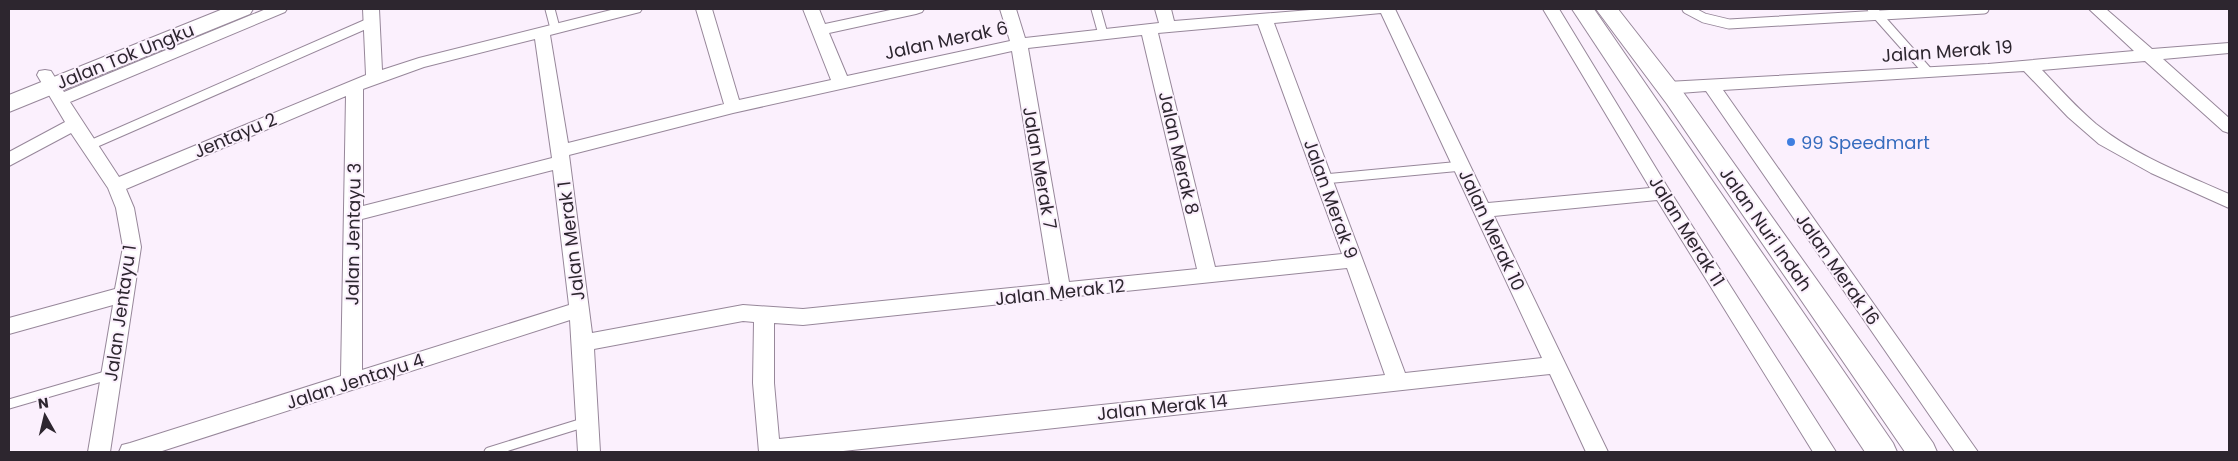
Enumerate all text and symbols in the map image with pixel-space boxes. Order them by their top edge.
street label: Jalan Merak 6 [882,15,1010,65]
street label: Jalan Tok Ungku [52,17,198,95]
street label: Jalan Merak 19 [1881,34,2013,68]
street label: Jalan Merak 8 [1153,89,1205,217]
street label: Jalan Merak 7 [1017,105,1063,231]
street label: Jentayu 2 [190,106,280,164]
place label: 99 Speedmart [1801,130,1930,155]
street label: Jalan Merak 9 [1298,136,1364,262]
marker: 99 Speedmart [1785,136,1797,148]
street label: Jalan Jentayu 3 [339,162,367,306]
street label: Jalan Nuri Indah [1714,162,1818,296]
street label: Jalan Merak 10 [1453,165,1531,295]
street label: Jalan Merak 11 [1643,171,1731,291]
street label: Jalan Merak 1 [551,180,591,302]
street label: Jalan Merak 16 [1790,208,1886,330]
street label: Jalan Jentayu 1 [98,243,142,383]
street label: Jalan Merak 12 [994,273,1126,311]
street label: Jalan Jentayu 4 [283,347,427,415]
street label: Jalan Merak 14 [1095,388,1229,426]
north arrow [20,391,70,441]
text: N [37,392,50,414]

